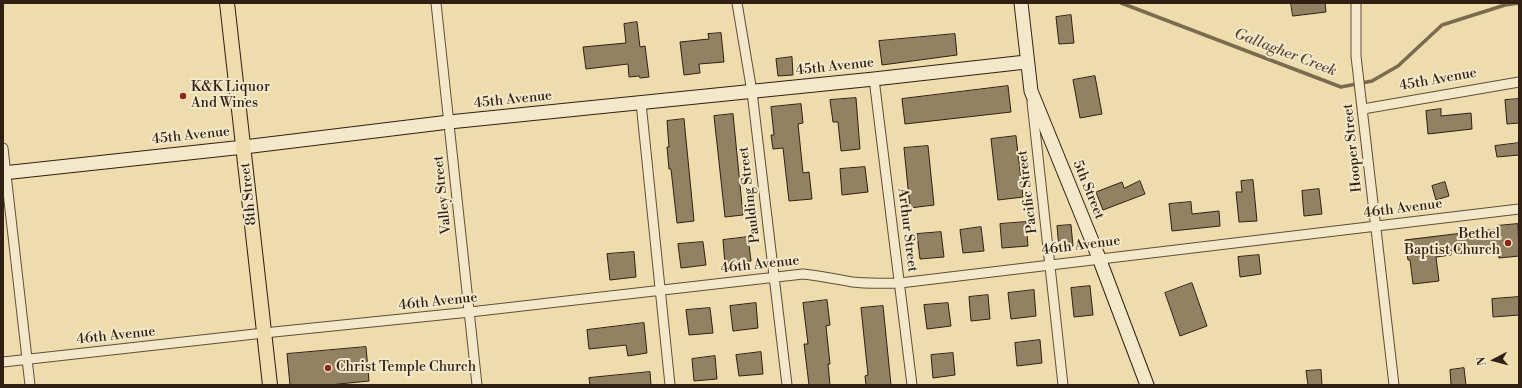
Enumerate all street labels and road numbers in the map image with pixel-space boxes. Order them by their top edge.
street label: 45th Avenue [795,55,875,79]
street label: 45th Avenue [1398,65,1478,95]
street label: 45th Avenue [473,88,553,112]
street label: Hooper Street [1340,103,1366,193]
street label: 45th Avenue [151,124,231,148]
street label: Paulding Street [736,146,764,244]
street label: Pacific Street [1015,149,1041,235]
street label: Valley Street [431,155,455,235]
street label: 5th Street [1069,158,1107,222]
street label: 8th Street [237,162,261,226]
street label: Arthur Street [894,187,920,273]
street label: 46th Avenue [1363,196,1443,222]
street label: 46th Avenue [1041,233,1121,259]
street label: 46th Avenue [720,253,800,277]
street label: 46th Avenue [398,290,478,314]
street label: 46th Avenue [76,324,156,348]

